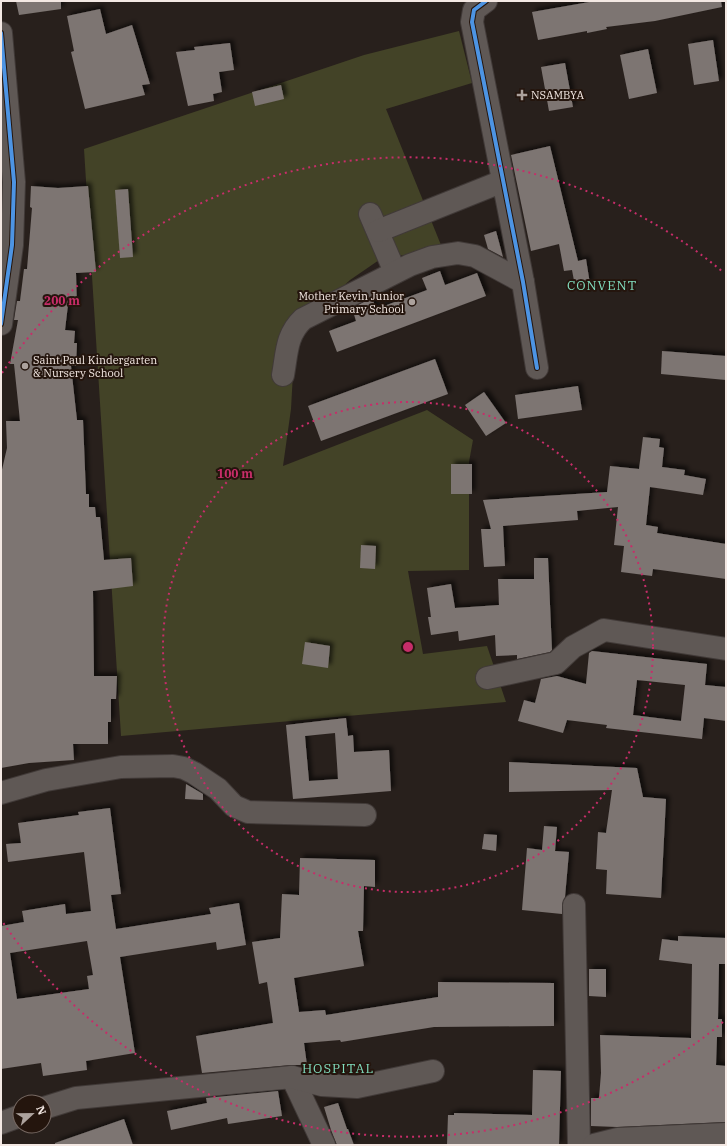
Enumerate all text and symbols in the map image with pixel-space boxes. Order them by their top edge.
place label: NSAMBYA [531,88,584,102]
marker: NSAMBYA [516,89,528,101]
district label: CONVENT [567,277,637,294]
place label: Mother Kevin Junior Primary School [298,289,404,316]
text: 200 m [44,293,80,308]
marker: Mother Kevin Junior Primary School [407,297,417,307]
place label: Saint Paul Kindergarten & Nursery School [33,353,157,380]
marker: Saint Paul Kindergarten & Nursery School [20,361,30,371]
text: 100 m [217,466,253,481]
centre of rings [401,640,415,654]
district label: HOSPITAL [302,1060,374,1077]
north arrow [12,1094,52,1134]
text: N [33,1104,50,1117]

